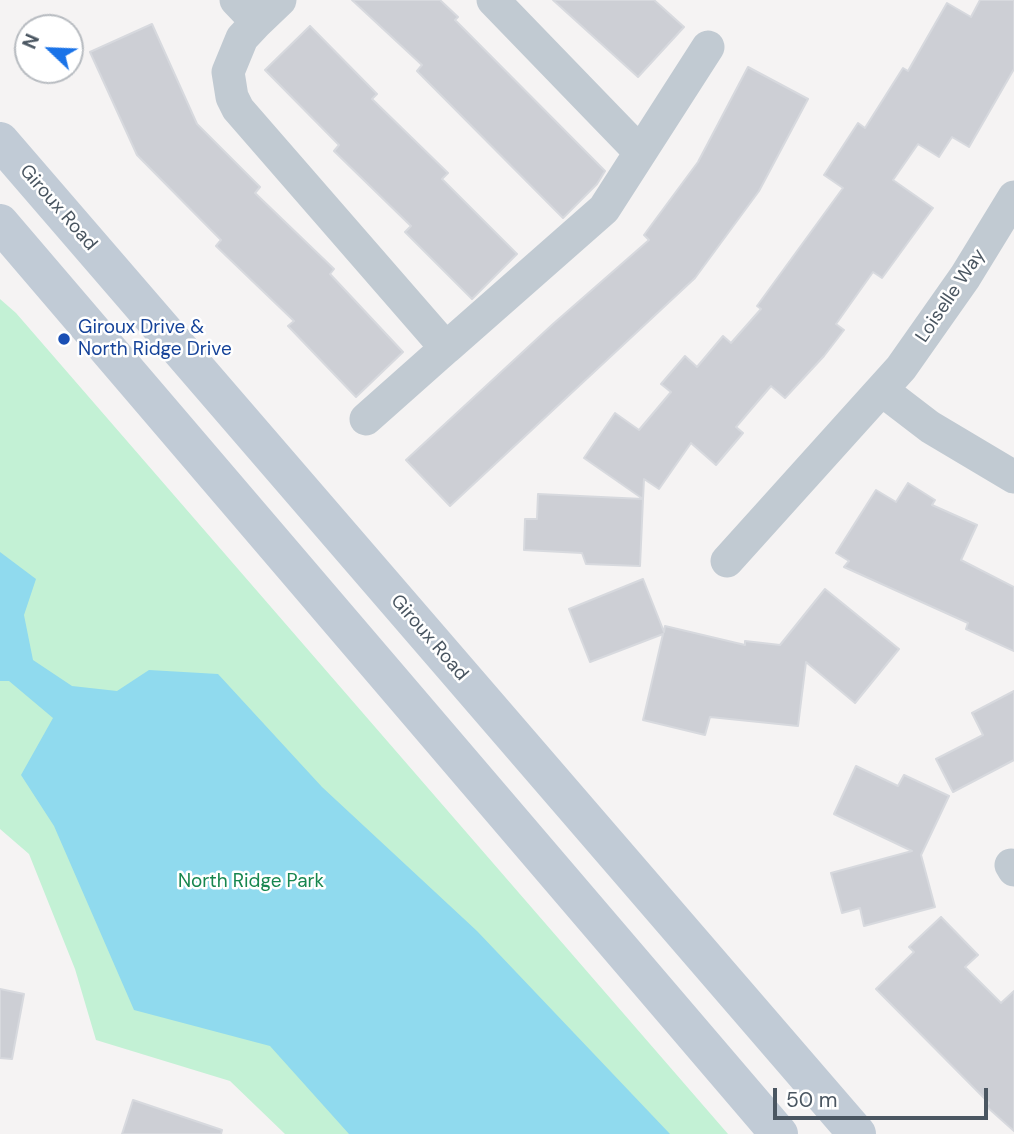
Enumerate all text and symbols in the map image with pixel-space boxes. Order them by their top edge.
north arrow [14,14,84,84]
text: N [17,30,45,53]
street label: Giroux Road [14,160,102,256]
street label: Loiselle Way [911,245,991,347]
place label: Giroux Drive & North Ridge Drive [78,317,232,361]
marker: Giroux Drive & North Ridge Drive [56,331,72,347]
street label: Giroux Road [385,590,473,686]
park label: North Ridge Park [178,871,324,893]
scale bar [776,1074,991,1118]
text: 50 m [786,1086,837,1114]

